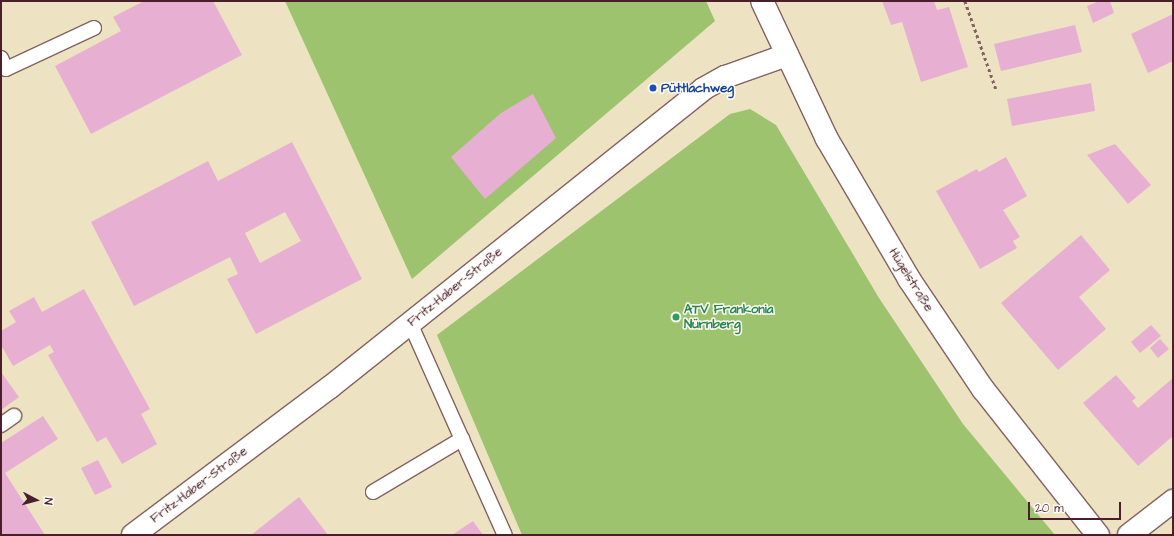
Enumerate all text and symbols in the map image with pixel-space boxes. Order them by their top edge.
place label: Püttlachweg [661,80,734,96]
marker: Püttlachweg [648,83,658,93]
street label: Fritz-Haber-Straße [404,244,506,330]
street label: Hügelstraße [885,245,937,315]
place label: ATV Frankonia Nürnberg [684,302,773,333]
marker: ATV Frankonia Nürnberg [671,312,681,322]
street label: Fritz-Haber-Straße [147,443,251,527]
north arrow [16,480,56,520]
scale bar [1030,494,1123,520]
text: N [41,497,56,506]
text: 20 m [1035,500,1064,517]

